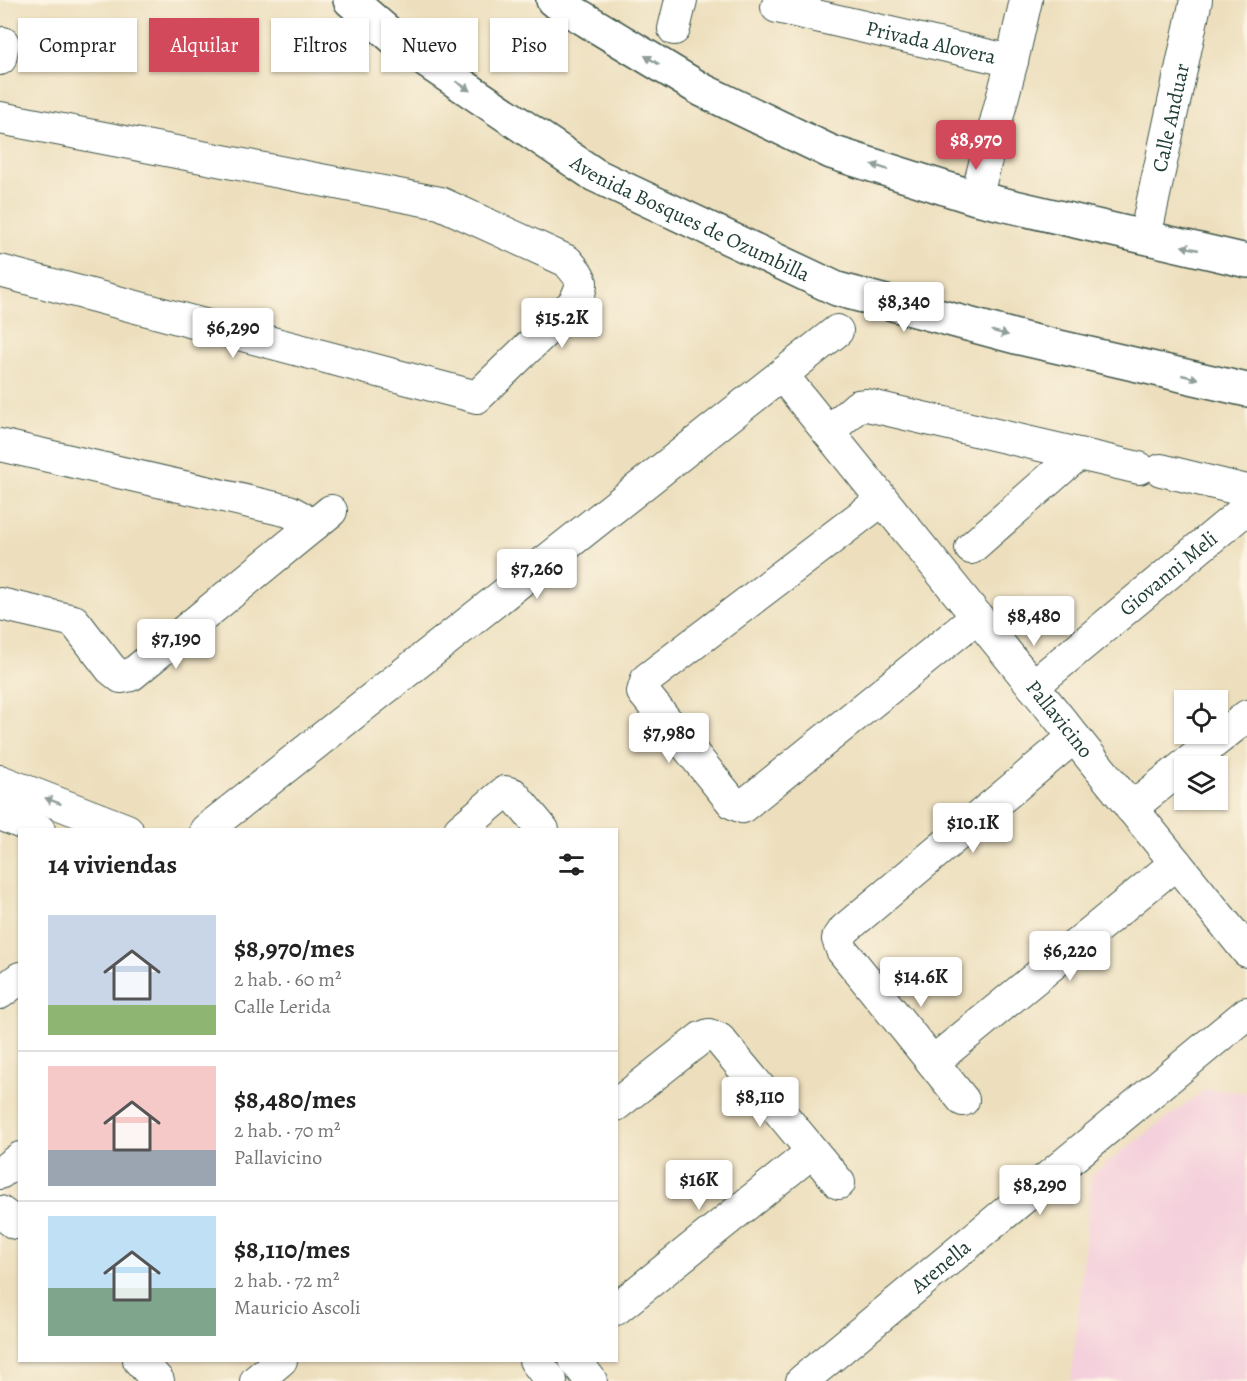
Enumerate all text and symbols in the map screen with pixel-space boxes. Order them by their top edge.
street label: Privada Alovera [863,14,999,71]
chip: Comprar [18,18,137,72]
chip: Alquilar [149,18,259,72]
chip: Filtros [271,18,369,72]
chip: Nuevo [381,18,478,72]
chip: Piso [490,18,568,72]
one-way arrow [644,54,660,65]
street label: Calle Anduar [1145,61,1196,175]
one-way arrow [455,80,471,92]
pin: $8,970 [927,120,1025,171]
text: $8,970 [950,126,1002,153]
street label: Avenida Bosques de Ozumbilla [564,148,815,288]
one-way arrow [871,162,889,171]
one-way arrow [1180,243,1199,252]
pin: $8,340 [855,282,953,333]
text: $8,340 [878,288,930,315]
pin: $15.2K [513,298,611,349]
text: $15.2K [535,304,589,331]
pin: $6,290 [184,308,282,359]
text: $6,290 [206,314,260,341]
one-way arrow [992,329,1010,338]
one-way arrow [1181,373,1200,383]
street label: Giovanni Meli [1113,524,1223,622]
pin: $7,260 [488,549,586,600]
text: $7,260 [511,555,563,582]
pin: $8,480 [985,596,1083,647]
text: $8,480 [1007,602,1061,629]
pin: $7,190 [127,619,225,670]
text: $7,190 [151,625,201,652]
street label: Pallavicino [1020,674,1100,764]
map controls [1174,690,1228,810]
button: locate [1174,690,1228,744]
pin: $7,980 [620,713,718,764]
text: $7,980 [643,719,695,746]
button: layers [1174,756,1228,810]
one-way arrow [44,796,62,806]
pin: $10.1K [924,803,1022,854]
text: $10.1K [947,809,999,836]
text: 14 viviendas [48,847,177,882]
icon: filters [555,848,588,881]
text: $8,970/mes [234,931,355,966]
pin: $6,220 [1021,931,1119,982]
text: $6,220 [1043,937,1097,964]
icon: home [96,939,168,1011]
pin: $14.6K [872,957,970,1008]
text: $14.6K [894,963,948,990]
text: 2 hab. · 60 m² [234,966,341,993]
text: Calle Lerida [234,993,331,1020]
pin: $8,110 [711,1077,809,1128]
text: $8,480/mes [234,1082,356,1117]
text: $8,110 [736,1083,784,1110]
icon: home [96,1090,168,1162]
text: 2 hab. · 70 m² [234,1117,341,1144]
text: Pallavicino [234,1144,322,1171]
pin: $16K [663,1160,735,1211]
pin: $8,290 [991,1165,1089,1216]
text: $16K [680,1166,718,1193]
text: $8,290 [1013,1171,1067,1198]
text: $8,110/mes [234,1232,350,1267]
street label: Arenella [904,1233,977,1300]
icon: home [96,1240,168,1312]
text: 2 hab. · 72 m² [234,1267,339,1294]
text: Mauricio Ascoli [234,1294,361,1321]

